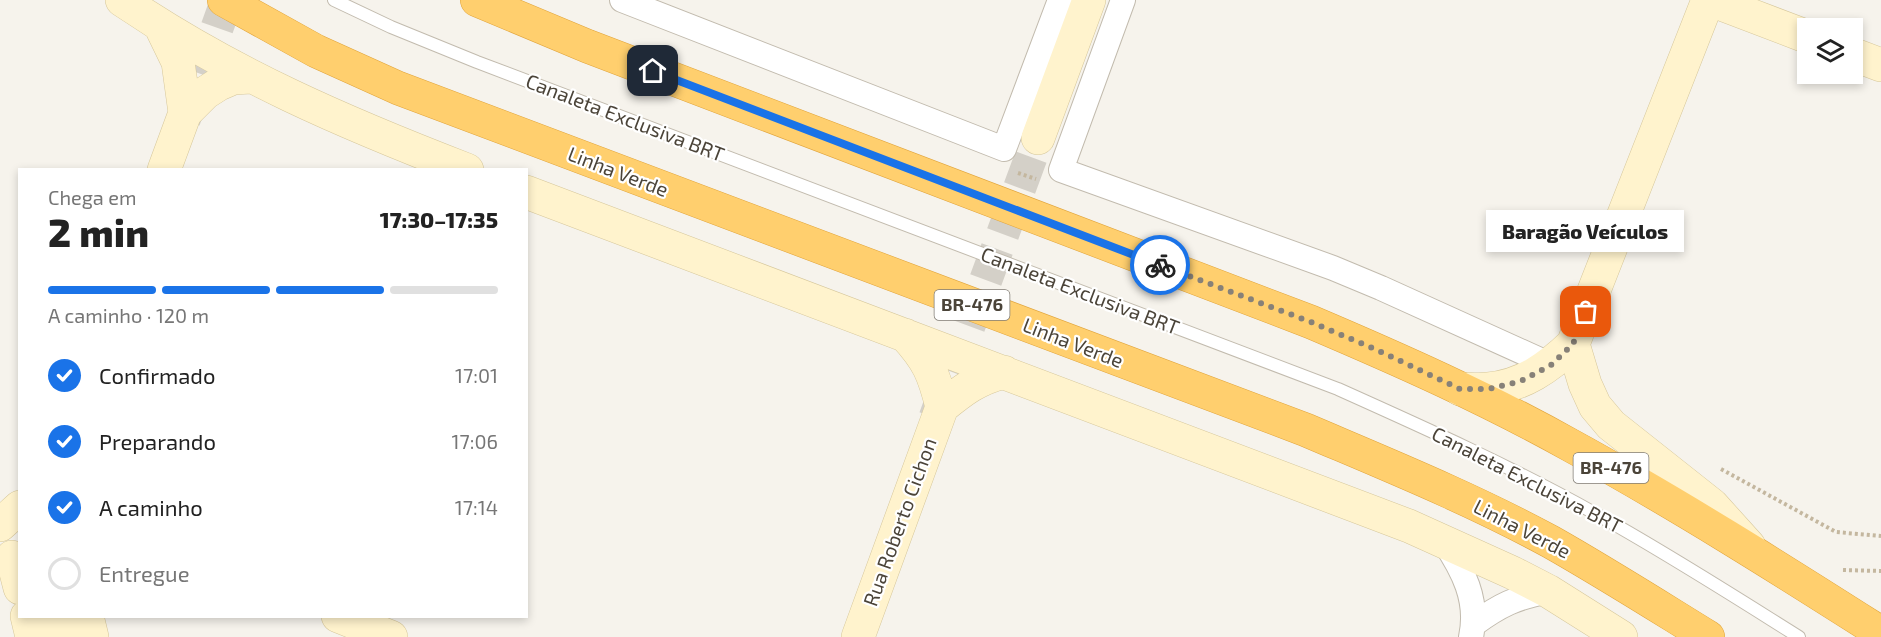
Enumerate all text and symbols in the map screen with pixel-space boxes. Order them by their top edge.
map controls [1797,18,1863,84]
button: layers [1797,18,1863,84]
pin [627,45,678,96]
icon: home [636,54,669,87]
street label: Canaleta Exclusiva BRT [523,68,728,166]
street label: Linha Verde [565,141,672,201]
text: Chega em [48,185,137,209]
text: 17:30–17:35 [380,206,498,232]
text: 2 min [48,208,149,255]
callout: Baragão Veículos [1487,210,1685,252]
text: Baragão Veículos [1502,219,1668,243]
courier [1130,235,1190,295]
street label: Canaleta Exclusiva BRT [978,241,1183,339]
icon: bike [1144,249,1177,282]
pin [1560,286,1611,337]
road number: BR-476 [934,290,1010,320]
icon: bag [1569,295,1602,328]
text: A caminho · 120 m [48,303,209,327]
street label: Linha Verde [1020,312,1127,372]
icon: check [48,359,81,392]
text: Confirmado [99,362,215,388]
text: 17:01 [455,363,498,387]
street label: Canaleta Exclusiva BRT [1428,421,1627,538]
icon: check [48,425,81,458]
text: Preparando [99,428,216,454]
text: 17:06 [452,429,498,453]
street label: Rua Roberto Cichon [857,434,941,609]
road number: BR-476 [1574,453,1648,483]
icon: check [48,491,81,524]
street label: Linha Verde [1470,493,1575,563]
text: A caminho [99,494,203,520]
text: 17:14 [455,495,498,519]
text: Entregue [99,560,189,586]

